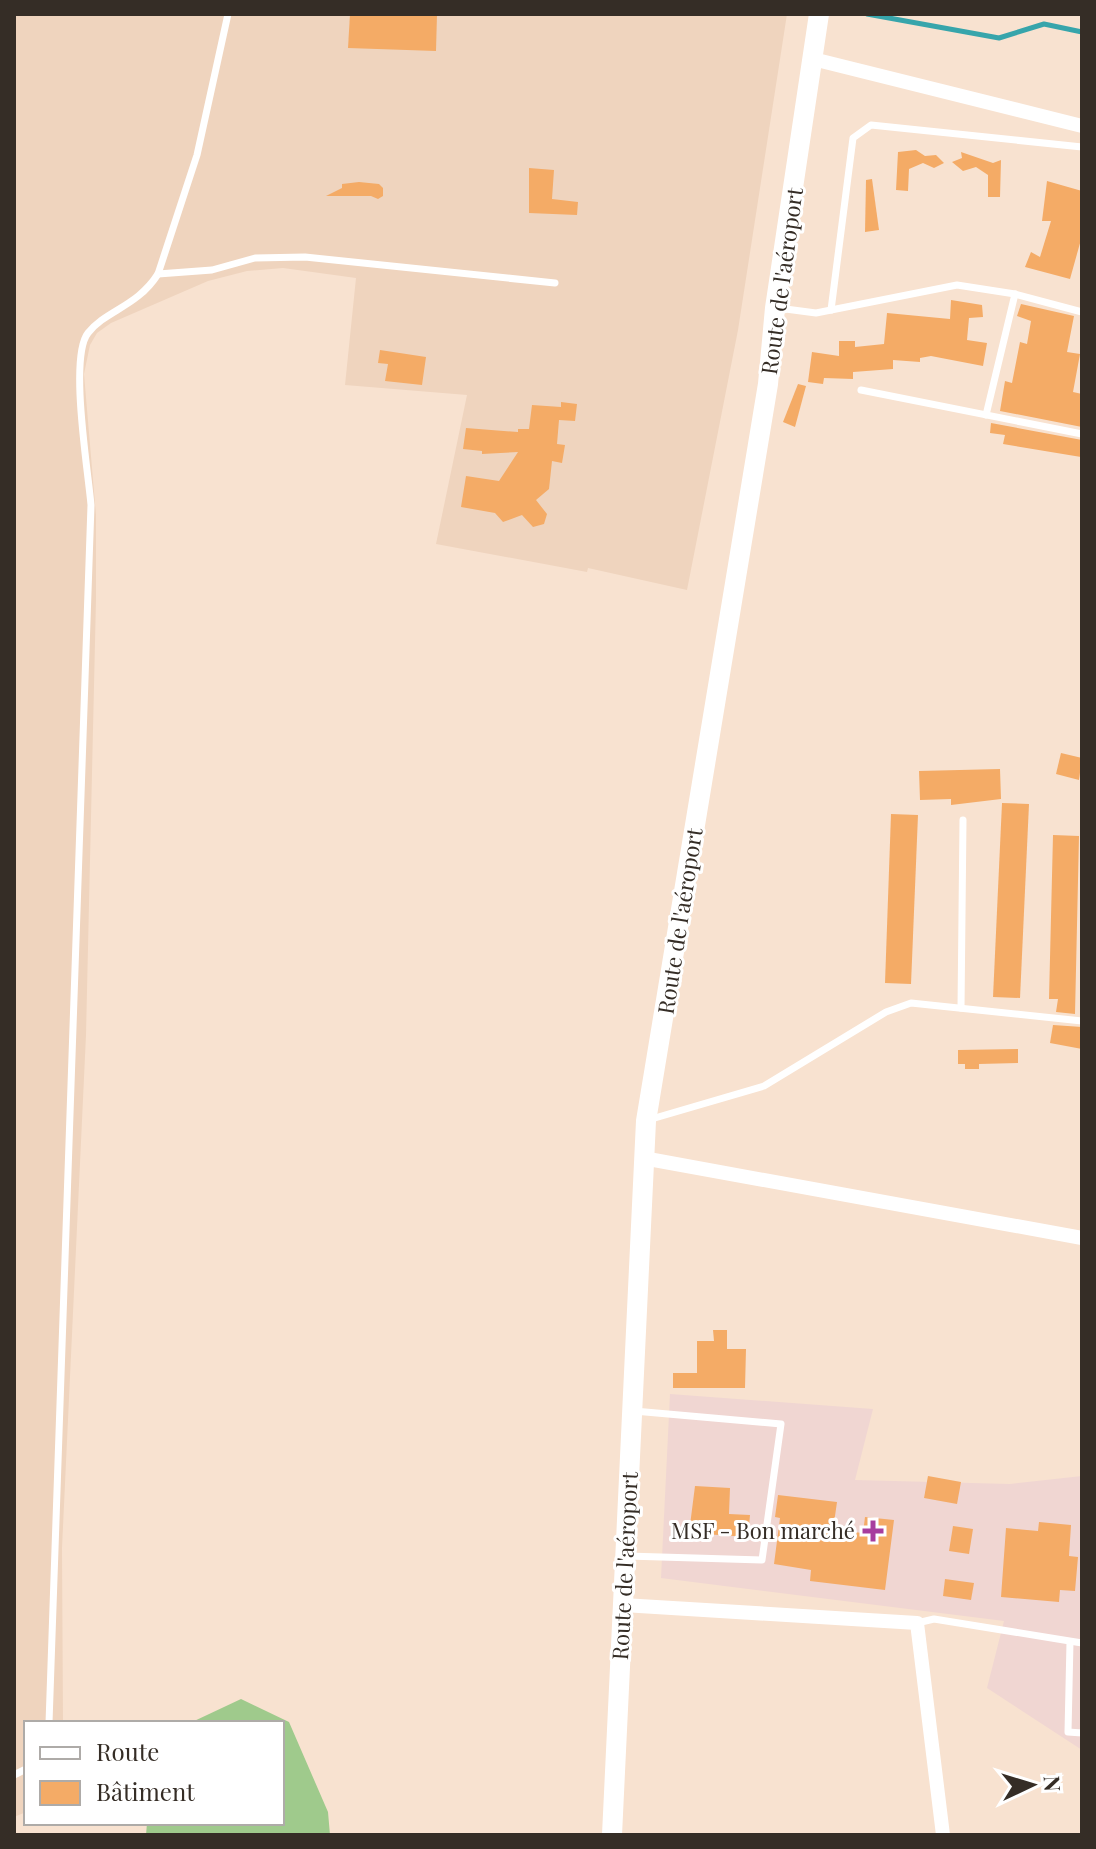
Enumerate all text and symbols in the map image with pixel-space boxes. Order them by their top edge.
street label: Route de l'aéroport [753,184,809,376]
street label: Route de l'aéroport [649,824,709,1016]
street label: Route de l'aéroport [604,1470,644,1661]
place label: MSF - Bon marché [671,1515,855,1545]
marker: MSF - Bon marché [862,1520,884,1542]
legend [24,1721,284,1825]
text: Route [96,1735,159,1767]
north arrow [992,1745,1072,1825]
text: Bâtiment [96,1775,195,1807]
text: N [1037,1775,1068,1793]

